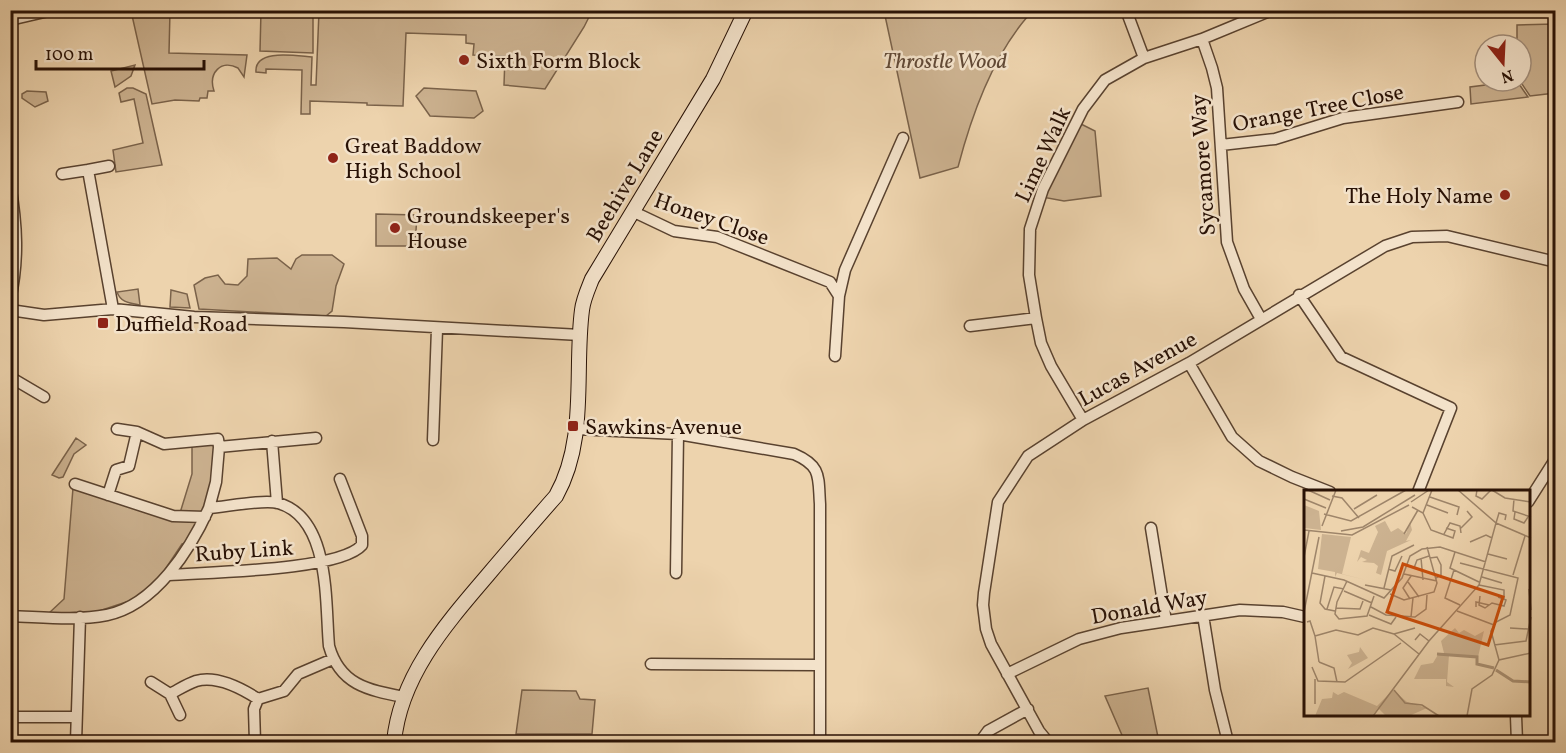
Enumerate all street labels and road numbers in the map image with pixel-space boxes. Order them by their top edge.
street label: Orange Tree Close [1230,78,1407,141]
street label: Sycamore Way [1184,93,1225,237]
street label: Lime Walk [1009,102,1080,208]
street label: Beehive Lane [580,124,672,249]
street label: Honey Close [650,186,773,255]
street label: Lucas Avenue [1073,325,1203,416]
street label: Ruby Link [194,534,295,571]
street label: Donald Way [1089,583,1210,634]

